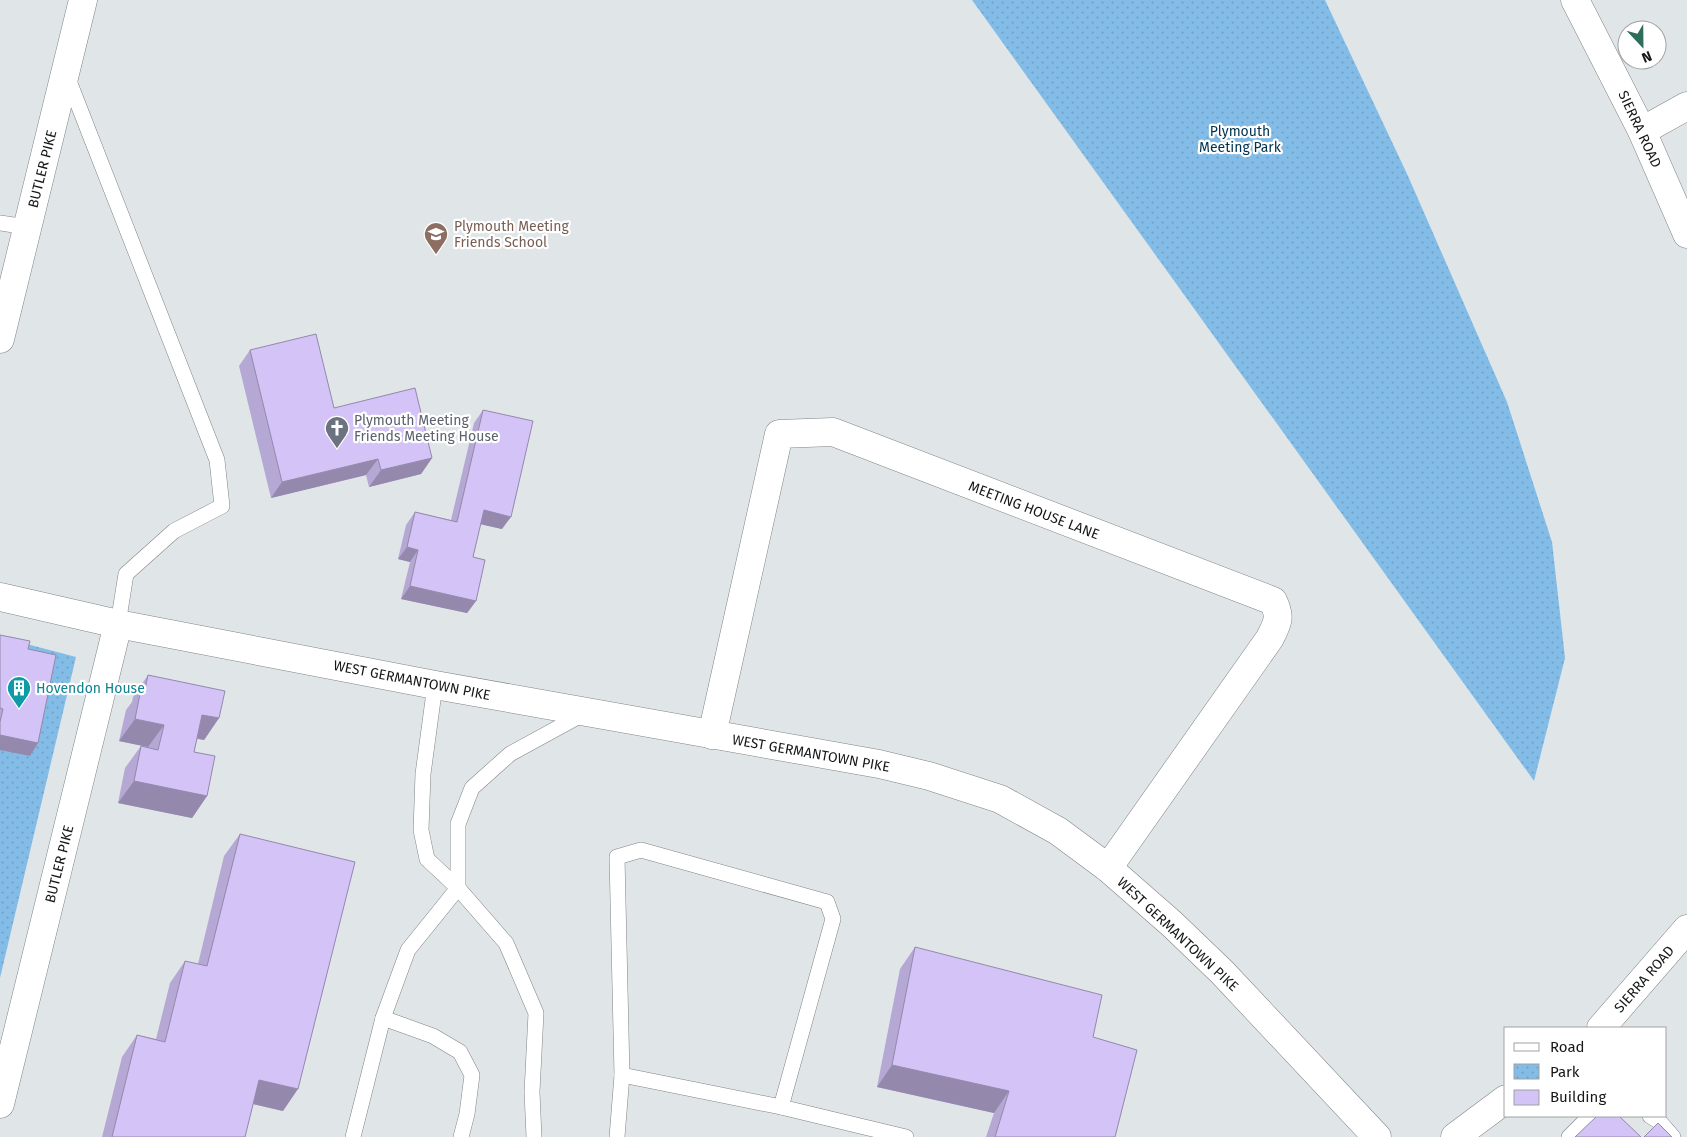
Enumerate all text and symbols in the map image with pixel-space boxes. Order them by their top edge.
north arrow [1617,20,1667,70]
text: N [1639,47,1654,66]
street label: SIERRA ROAD [1614,88,1665,170]
park label: Plymouth Meeting Park [1199,123,1282,156]
street label: BUTLER PIKE [25,128,60,210]
place label: Plymouth Meeting Friends School [454,218,569,251]
school or university icon: Plymouth Meeting Friends School [423,221,449,255]
place label: Plymouth Meeting Friends Meeting House [354,412,499,445]
church icon: Plymouth Meeting Friends Meeting House [324,415,350,449]
street label: MEETING HOUSE LANE [966,478,1102,543]
street label: WEST GERMANTOWN PIKE [332,657,492,704]
building icon: Hovendon House [6,675,32,709]
place label: Hovendon House [36,680,145,697]
street label: WEST GERMANTOWN PIKE [731,731,891,776]
street label: BUTLER PIKE [42,823,77,905]
street label: WEST GERMANTOWN PIKE [1113,874,1242,995]
street label: SIERRA ROAD [1611,942,1678,1016]
legend [1504,1027,1667,1117]
text: Road [1550,1038,1585,1056]
text: Park [1550,1063,1580,1081]
text: Building [1550,1088,1606,1106]

